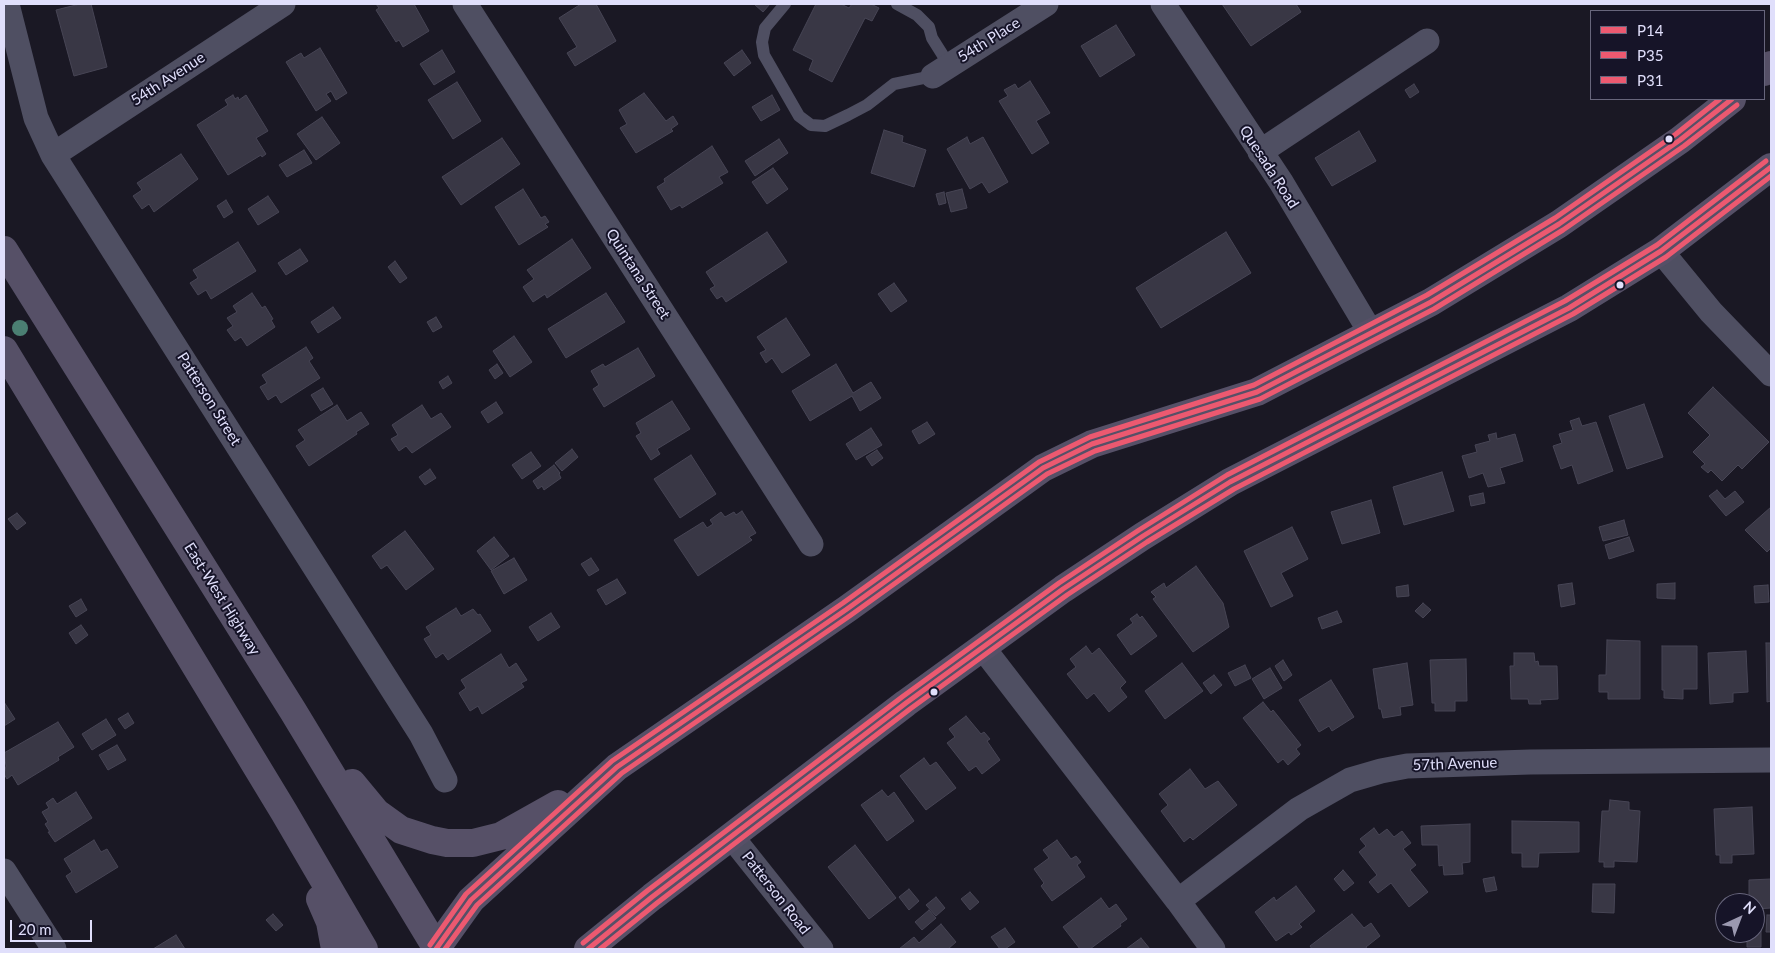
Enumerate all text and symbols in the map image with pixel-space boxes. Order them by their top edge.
legend [1590,10,1765,100]
street label: 54th Place [955,14,1023,66]
text: P14 [1637,21,1663,39]
text: P35 [1637,46,1663,64]
street label: 54th Avenue [128,48,208,110]
text: P31 [1637,71,1663,89]
street label: Quesada Road [1236,122,1302,212]
unlabelled marker [1664,134,1674,144]
street label: Quintana Street [602,225,674,323]
unlabelled marker [1615,280,1625,290]
street label: Patterson Street [173,349,245,449]
street label: East-West Highway [180,539,264,659]
unlabelled marker [929,687,939,697]
street label: 57th Avenue [1412,754,1498,774]
street label: Patterson Road [738,848,814,938]
north arrow [1715,893,1765,943]
text: N [1740,897,1760,917]
scale bar [12,910,95,942]
text: 20 m [18,920,52,938]

